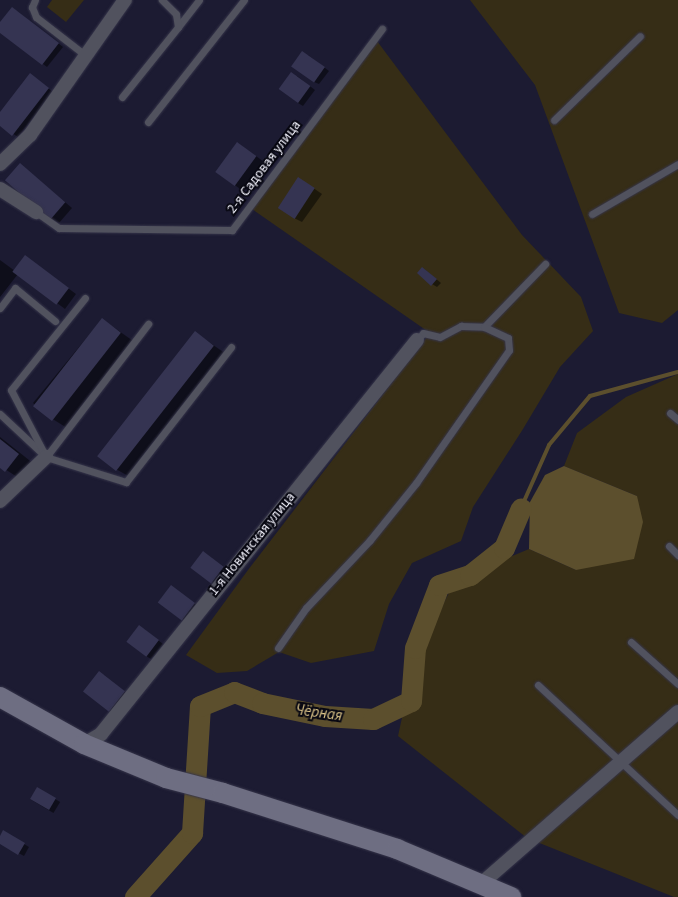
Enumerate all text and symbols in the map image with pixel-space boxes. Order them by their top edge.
street label: 2-я Садовая улица [224,117,304,217]
street label: 1-я Новинская улица [205,489,299,599]
water label: Чёрная [294,701,344,725]

